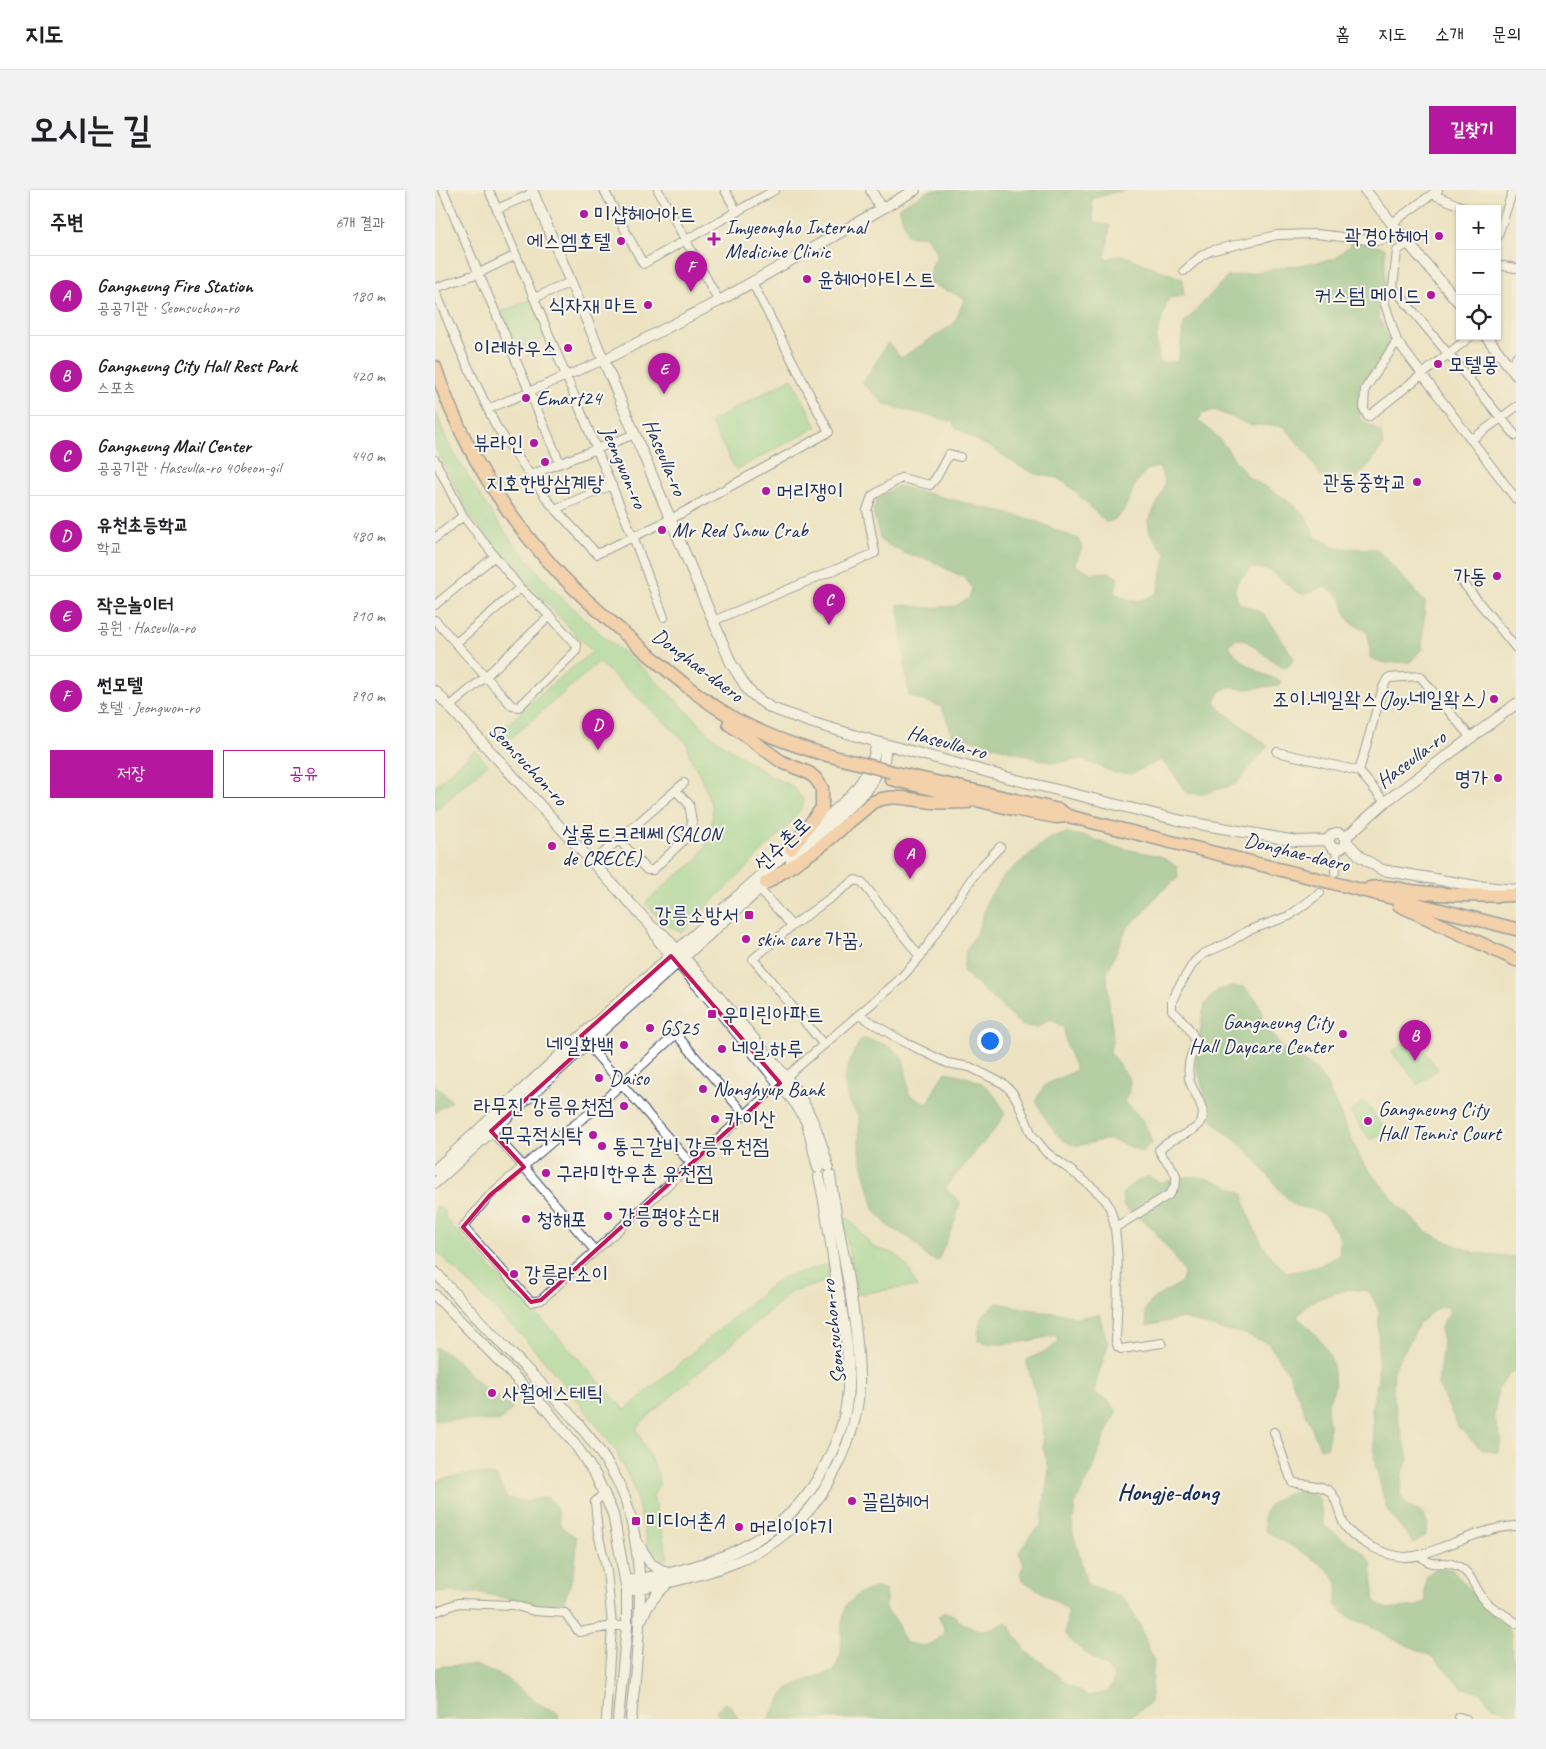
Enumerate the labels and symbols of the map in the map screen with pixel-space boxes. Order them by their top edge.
place label: 미샵헤어아트 [594,201,695,227]
marker: 미샵헤어아트 [578,208,590,220]
place label: Imyeongho Internal Medicine Clinic [725,214,870,264]
place label: 곽경아헤어 [1345,223,1429,249]
place label: 에스엠호텔 [527,228,611,254]
marker: 곽경아헤어 [1433,230,1445,242]
marker: Imyeongho Internal Medicine Clinic [707,232,721,246]
marker: 에스엠호텔 [615,235,627,247]
pin: F [675,251,707,292]
place label: 윤헤어아티스트 [817,266,935,292]
marker: 윤헤어아티스트 [801,273,813,285]
place label: 커스텀 메이드 [1315,282,1421,308]
marker: 커스텀 메이드 [1425,289,1437,301]
place label: 식자재 마트 [548,292,638,318]
marker: 식자재 마트 [642,299,654,311]
place label: 이레하우스 [474,335,558,361]
marker: 이레하우스 [562,342,574,354]
place label: 모텔몽 [1448,351,1499,377]
pin: E [648,353,680,394]
marker: 모텔몽 [1432,358,1444,370]
place label: Emart24 [536,385,604,411]
marker: Emart24 [520,392,532,404]
street label: Haseulla-ro [637,415,693,501]
street label: Jeongwon-ro [595,421,654,514]
place label: 뷰라인 [473,430,524,456]
marker: 뷰라인 [528,437,540,449]
marker: 지호한방삼계탕 [539,456,551,468]
place label: 관동중학교 [1323,469,1407,495]
place label: 지호한방삼계탕 [486,470,604,496]
marker: 관동중학교 [1411,476,1423,488]
place label: 머리쟁이 [776,478,844,504]
marker: 머리쟁이 [760,485,772,497]
place label: Mr Red Snow Crab [672,517,810,543]
marker: Mr Red Snow Crab [656,524,668,536]
place label: 가동 [1453,563,1487,589]
marker: 가동 [1491,570,1503,582]
pin: C [813,584,845,625]
street label: Donghae-daero [647,622,750,709]
place label: 조이.네일왁스(Joy.네일왁스) [1272,686,1485,712]
marker: 조이.네일왁스(Joy.네일왁스) [1488,693,1500,705]
pin: D [582,709,614,750]
street label: Seonsuchon-ro [483,717,574,812]
street label: Haseulla-ro [905,719,991,765]
street label: Haseulla-ro [1371,723,1452,794]
place label: 명가 [1454,765,1488,791]
marker: 명가 [1492,772,1504,784]
street label: 선수촌로 [748,811,816,877]
place label: 살롱드크레쎄(SALON de CRECE) [562,821,724,871]
street label: Donghae-daero [1242,826,1354,878]
pin: A [894,838,926,879]
marker: 살롱드크레쎄(SALON de CRECE) [546,840,558,852]
place label: 강릉소방서 [655,902,739,928]
marker: 강릉소방서 [743,909,755,921]
place label: skin care 가꿈, [756,926,863,952]
marker: skin care 가꿈, [740,933,752,945]
place label: 우미린아파트 [722,1001,823,1027]
marker: 우미린아파트 [706,1008,718,1020]
place label: Gangneung City Hall Daycare Center [1189,1009,1335,1059]
place label: GS25 [660,1015,700,1041]
pin: B [1399,1020,1431,1061]
marker: GS25 [644,1022,656,1034]
your location [977,1028,1003,1054]
marker: Gangneung City Hall Daycare Center [1337,1028,1349,1040]
place label: 네일화백 [546,1032,614,1058]
place label: 네일,하루 [732,1036,804,1062]
marker: 네일화백 [618,1039,630,1051]
marker: 네일,하루 [716,1043,728,1055]
place label: Daiso [609,1065,650,1091]
marker: Daiso [593,1072,605,1084]
place label: Nonghyup Bank [713,1076,826,1102]
marker: Nonghyup Bank [697,1083,709,1095]
place label: 라무진 강릉유천점 [474,1093,614,1119]
place label: Gangneung City Hall Tennis Court [1378,1096,1503,1146]
marker: 라무진 강릉유천점 [618,1100,630,1112]
place label: 카이산 [725,1106,776,1132]
marker: 카이산 [709,1113,721,1125]
marker: Gangneung City Hall Tennis Court [1362,1115,1374,1127]
place label: 무국적식탁 [499,1122,583,1148]
marker: 무국적식탁 [587,1129,599,1141]
place label: 통근갈비 강릉유천점 [612,1133,769,1159]
marker: 통근갈비 강릉유천점 [596,1140,608,1152]
place label: 구라미한우촌 유천점 [556,1160,713,1186]
marker: 구라미한우촌 유천점 [540,1167,552,1179]
place label: 강릉평양순대 [618,1203,719,1229]
place label: 청해포 [536,1206,587,1232]
marker: 강릉평양순대 [602,1210,614,1222]
marker: 청해포 [520,1213,532,1225]
place label: 강릉라소이 [524,1261,609,1287]
marker: 강릉라소이 [508,1268,520,1280]
street label: Seonsuchon-ro [814,1277,851,1385]
place label: 사월에스테틱 [502,1380,603,1406]
marker: 사월에스테틱 [486,1387,498,1399]
district label: Hongje-dong [1117,1477,1221,1507]
place label: 끌림헤어 [862,1488,930,1514]
marker: 끌림헤어 [846,1495,858,1507]
place label: 미디어촌A [646,1508,726,1534]
place label: 머리이야기 [749,1514,834,1540]
marker: 미디어촌A [630,1515,642,1527]
marker: 머리이야기 [733,1521,745,1533]

